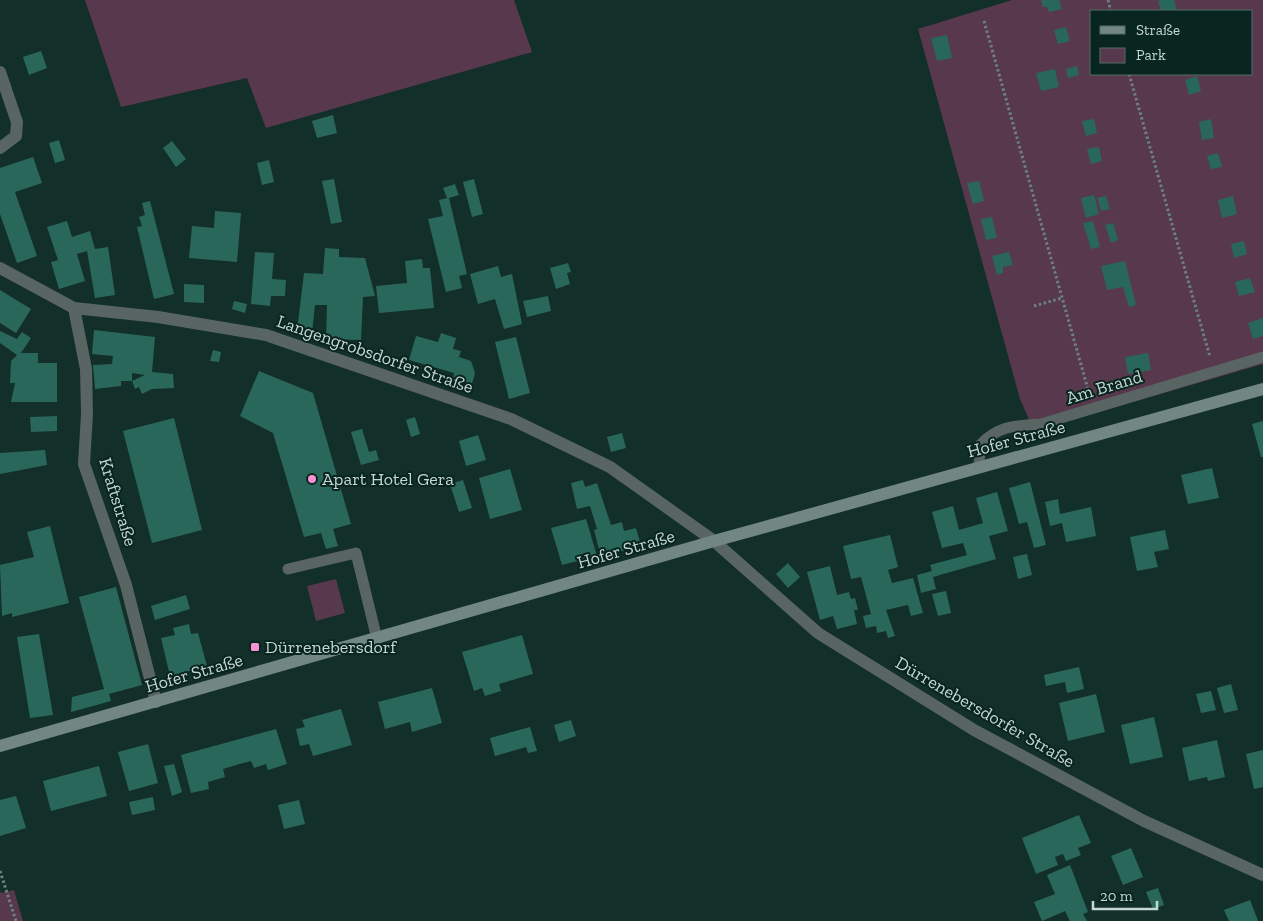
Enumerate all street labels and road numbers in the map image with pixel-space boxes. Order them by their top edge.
street label: Langengrobsdorfer Straße [274,310,476,398]
street label: Am Brand [1063,365,1145,409]
street label: Hofer Straße [965,415,1067,463]
street label: Kraftstraße [94,455,142,549]
street label: Hofer Straße [575,525,677,573]
street label: Hofer Straße [143,649,245,697]
street label: Dürrenebersdorfer Straße [891,652,1079,772]

